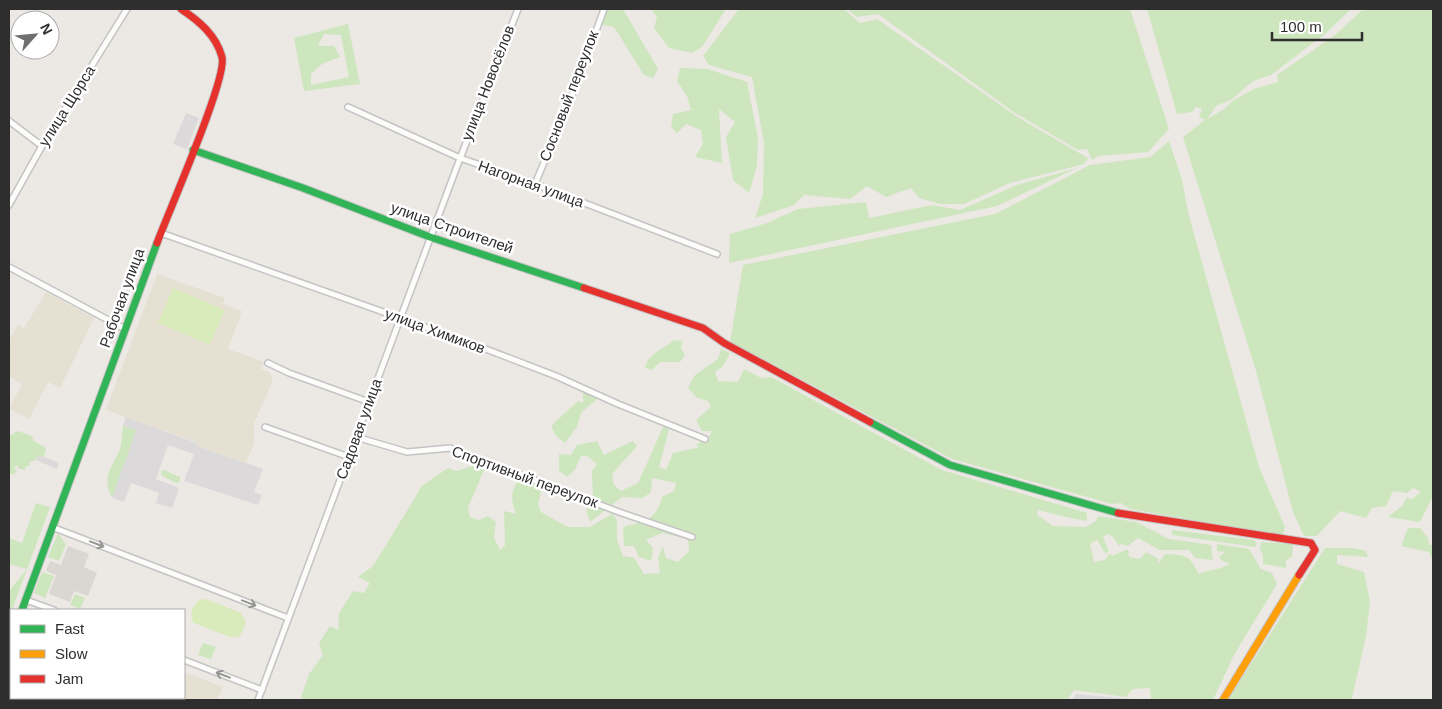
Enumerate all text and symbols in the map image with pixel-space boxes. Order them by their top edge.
north arrow [10,10,60,60]
scale bar [1272,10,1362,42]
text: 100 m [1280,18,1322,35]
text: N [37,21,56,37]
street label: улица Новосёлов [458,23,517,143]
street label: Сосновый переулок [536,28,601,164]
street label: улица Щорса [35,62,99,149]
street label: Нагорная улица [476,157,587,211]
street label: улица Строителей [389,199,516,256]
street label: Рабочая улица [96,245,148,350]
street label: улица Химиков [383,304,488,357]
street label: Садовая улица [332,375,385,482]
street label: Спортивный переулок [450,442,601,511]
one-way arrow [89,540,104,550]
one-way arrow [241,599,256,608]
legend [10,609,185,699]
text: Fast [55,620,85,637]
text: Slow [55,645,88,662]
one-way arrow [216,669,231,679]
text: Jam [55,670,83,687]

